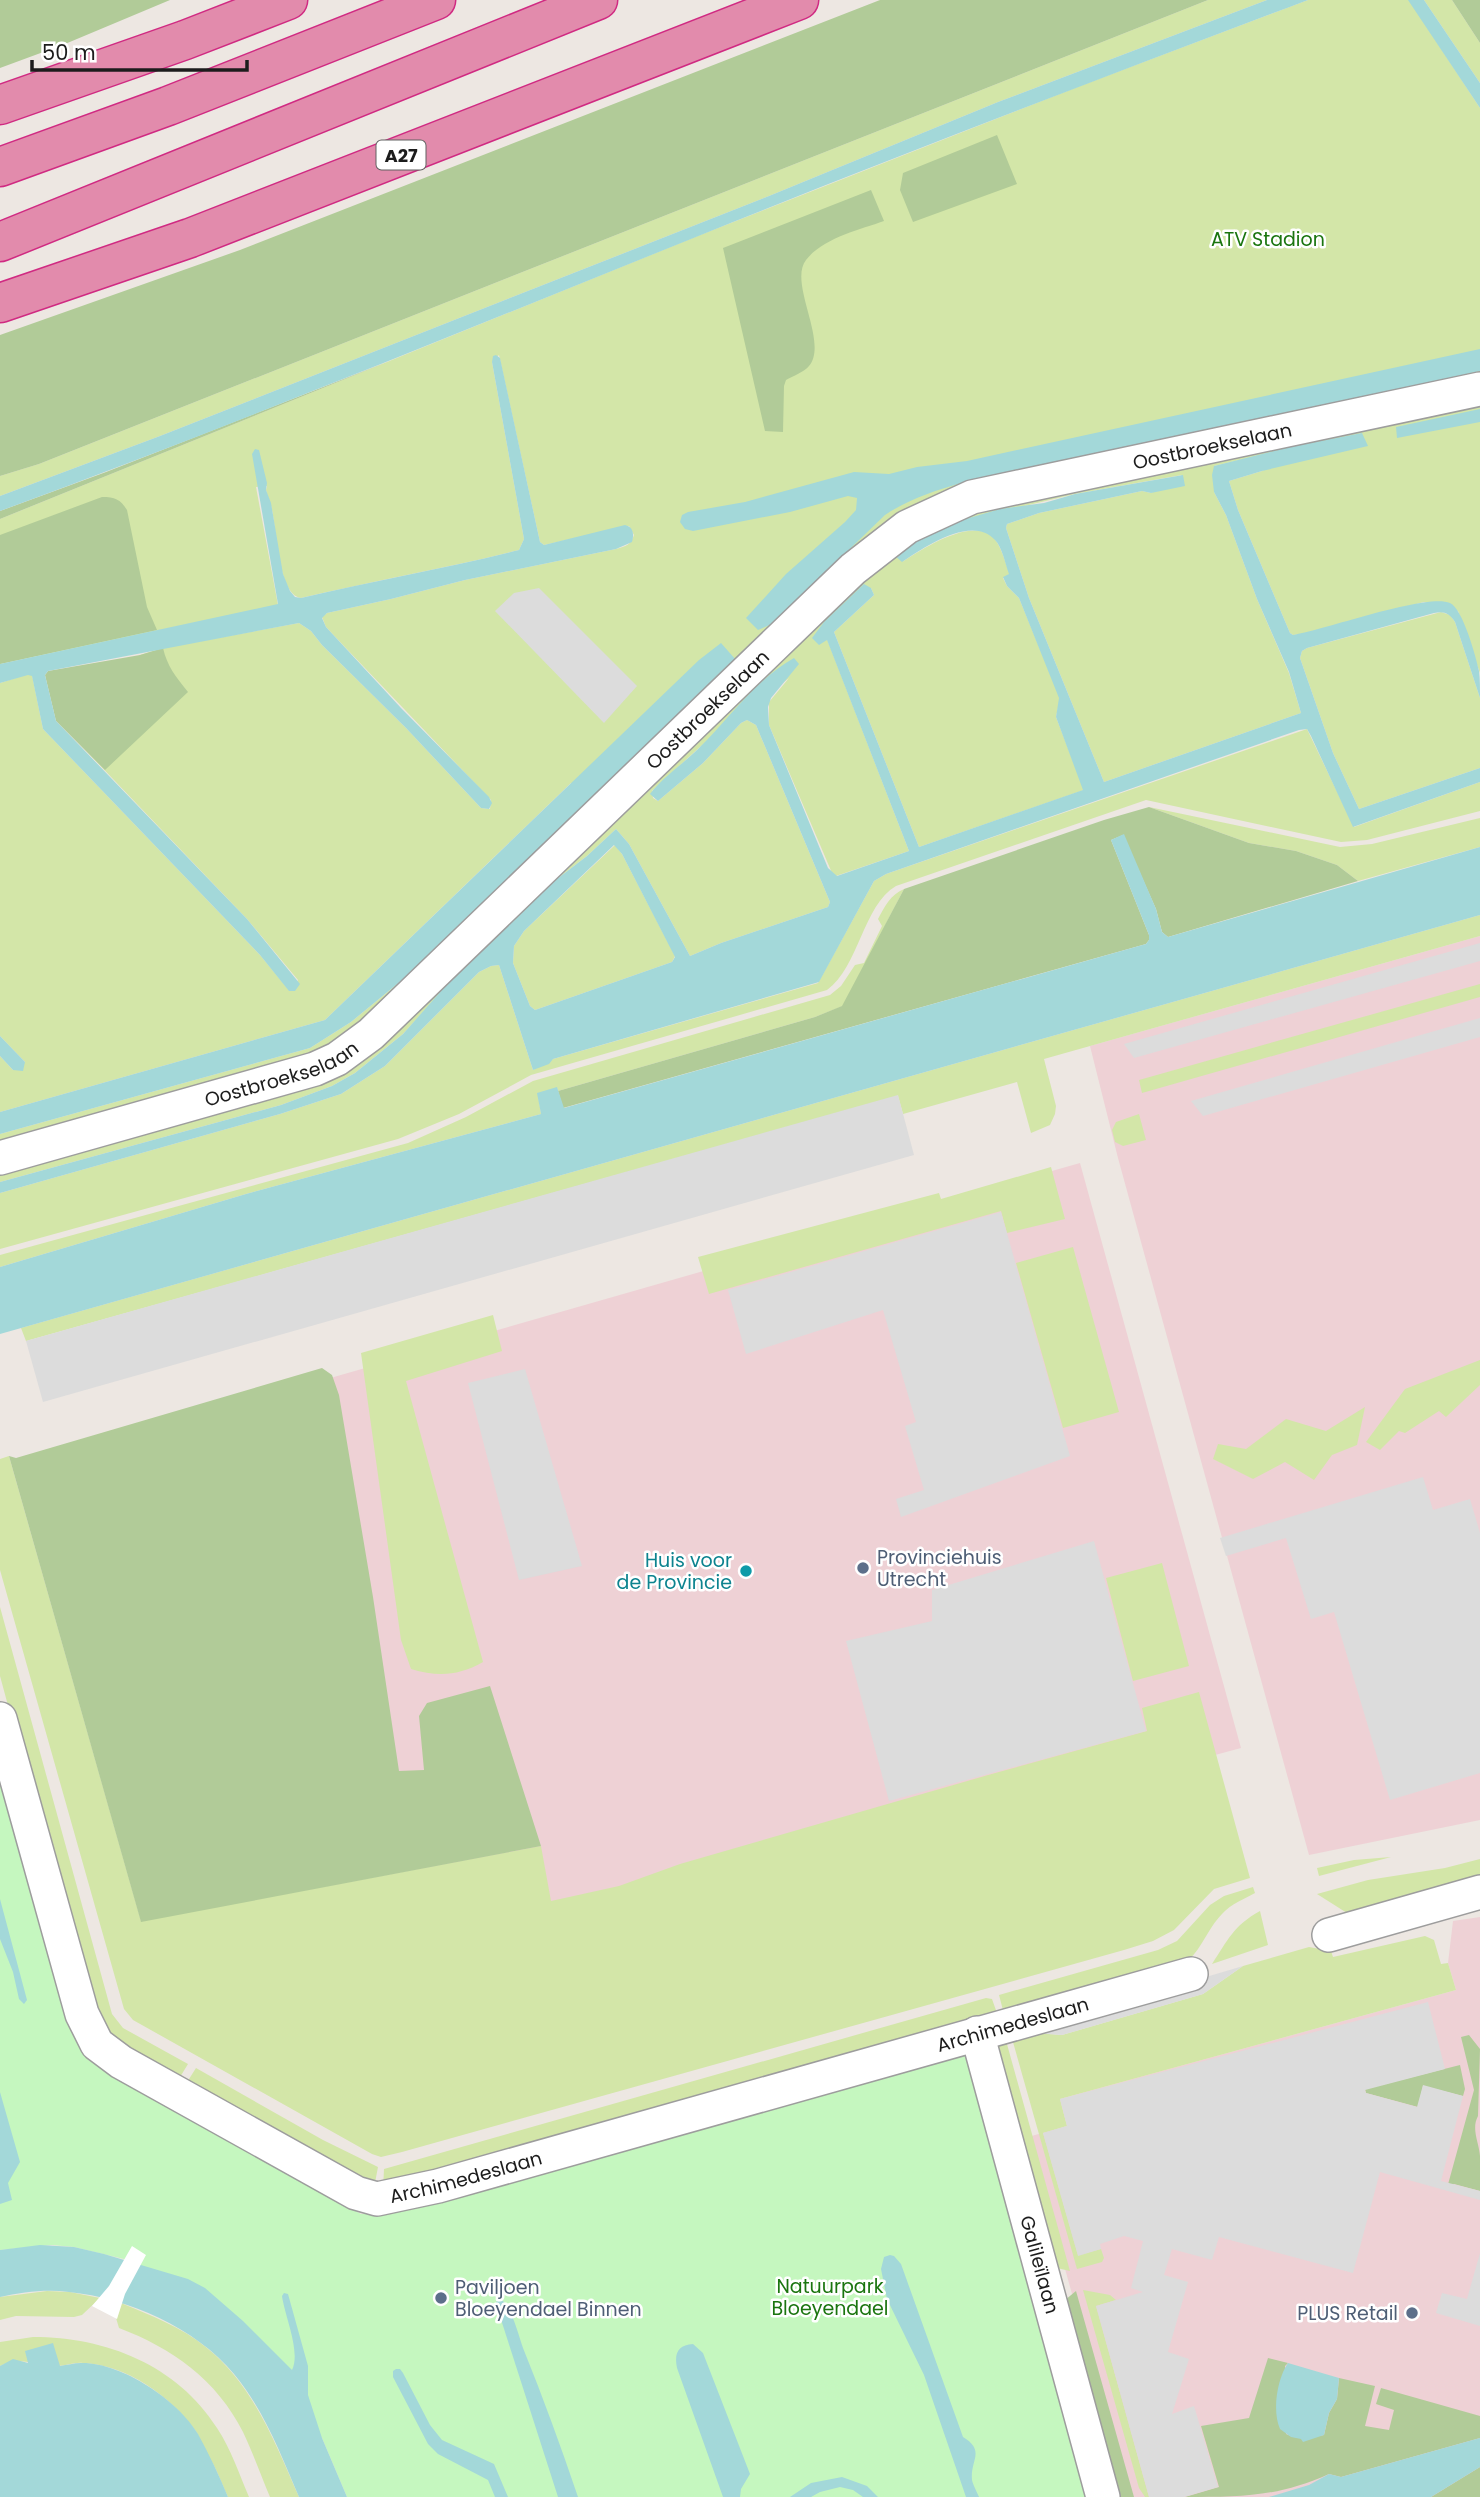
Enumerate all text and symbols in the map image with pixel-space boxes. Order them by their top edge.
scale bar [32,28,247,72]
text: 50 m [42,38,96,67]
road number: A27 [376,140,426,170]
park label: ATV Stadion [1211,226,1325,253]
street label: Oostbroekselaan [1130,416,1294,476]
street label: Oostbroekselaan [640,644,775,775]
street label: Oostbroekselaan [201,1034,364,1113]
place label: Provinciehuis Utrecht [877,1544,1002,1593]
place label: Huis voor de Provincie [617,1547,732,1596]
marker: Provinciehuis Utrecht [855,1560,871,1576]
marker: Huis voor de Provincie [738,1563,754,1579]
street label: Archimedeslaan [934,1990,1092,2058]
street label: Archimedeslaan [387,2144,545,2209]
street label: Galileïlaan [1014,2212,1066,2317]
park label: Natuurpark Bloeyendael [771,2273,889,2322]
place label: Paviljoen Bloeyendael Binnen [455,2274,642,2323]
marker: Paviljoen Bloeyendael Binnen [433,2290,449,2306]
place label: PLUS Retail [1297,2300,1398,2327]
marker: PLUS Retail [1404,2305,1420,2321]

